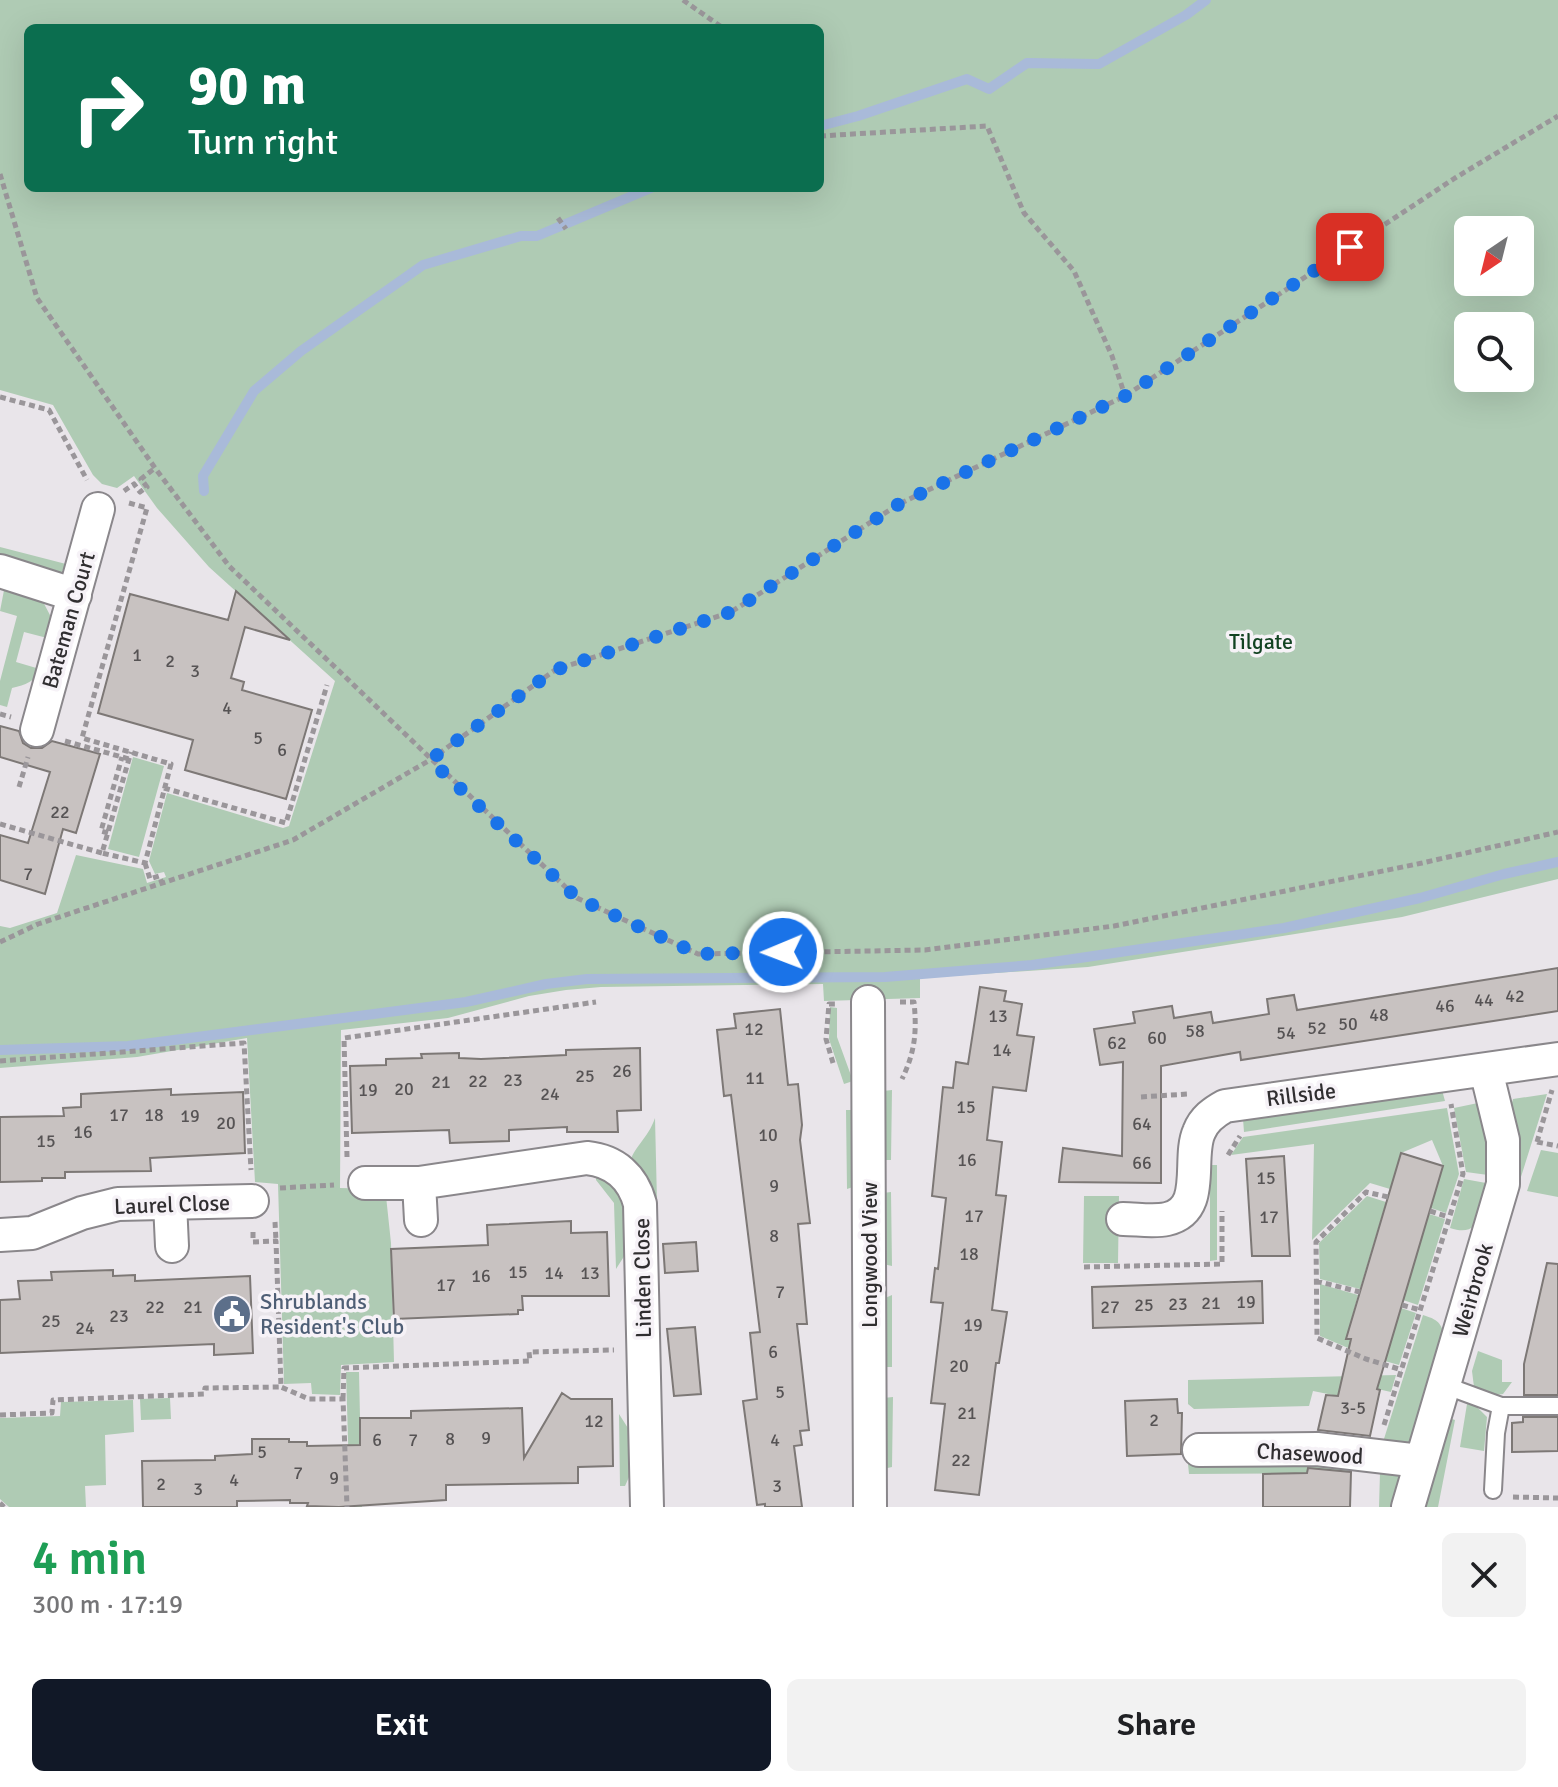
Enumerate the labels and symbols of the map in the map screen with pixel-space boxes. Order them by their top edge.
pin [1316,213,1384,281]
north arrow [1454,216,1534,296]
street label: Bateman Court [36,548,101,692]
park label: Tilgate [1229,628,1293,655]
house number: 1 [132,644,142,666]
house number: 2 [165,650,175,672]
house number: 3 [190,660,200,682]
house number: 4 [222,697,232,719]
house number: 5 [253,727,263,749]
house number: 6 [277,739,287,761]
house number: 22 [50,801,70,823]
house number: 7 [23,863,33,885]
position arrow [741,910,825,994]
house number: 42 [1505,985,1525,1007]
house number: 44 [1474,989,1494,1011]
house number: 46 [1435,995,1455,1017]
house number: 48 [1369,1004,1389,1026]
house number: 13 [988,1005,1008,1027]
house number: 50 [1338,1013,1358,1035]
house number: 52 [1307,1017,1327,1039]
house number: 12 [744,1018,764,1040]
house number: 58 [1185,1020,1205,1042]
house number: 54 [1276,1022,1296,1044]
house number: 60 [1147,1027,1167,1049]
house number: 62 [1107,1032,1127,1054]
house number: 14 [992,1039,1012,1061]
house number: 26 [612,1060,632,1082]
house number: 25 [575,1065,595,1087]
house number: 11 [745,1067,765,1089]
house number: 23 [503,1069,523,1091]
house number: 22 [468,1070,488,1092]
house number: 21 [431,1071,451,1093]
street label: Rillside [1265,1077,1338,1112]
house number: 20 [394,1078,414,1100]
house number: 19 [358,1079,378,1101]
house number: 24 [540,1083,560,1105]
house number: 15 [956,1096,976,1118]
house number: 17 [109,1104,129,1126]
house number: 18 [144,1104,164,1126]
house number: 19 [180,1105,200,1127]
house number: 20 [216,1112,236,1134]
house number: 64 [1132,1113,1152,1135]
house number: 16 [73,1121,93,1143]
house number: 10 [758,1124,778,1146]
house number: 15 [36,1130,56,1152]
house number: 16 [957,1149,977,1171]
house number: 66 [1132,1152,1152,1174]
house number: 15 [1256,1167,1276,1189]
house number: 9 [769,1175,779,1197]
street label: Longwood View [856,1182,883,1328]
street label: Laurel Close [114,1189,230,1220]
house number: 17 [964,1205,984,1227]
house number: 17 [1259,1206,1279,1228]
street label: Linden Close [628,1218,657,1338]
house number: 8 [769,1225,779,1247]
street label: Weirbrook [1446,1240,1499,1340]
house number: 18 [959,1243,979,1265]
house number: 15 [508,1261,528,1283]
house number: 14 [544,1262,564,1284]
house number: 13 [580,1262,600,1284]
house number: 16 [471,1265,491,1287]
house number: 17 [436,1274,456,1296]
house number: 7 [775,1281,785,1303]
place label: Shrublands Resident's Club [260,1288,404,1340]
house number: 19 [1236,1291,1256,1313]
house number: 21 [1201,1292,1221,1314]
public building icon: Shrublands Resident's Club [211,1293,253,1335]
house number: 23 [1168,1293,1188,1315]
house number: 25 [1134,1294,1154,1316]
house number: 22 [145,1296,165,1318]
house number: 21 [183,1296,203,1318]
house number: 27 [1100,1296,1120,1318]
house number: 23 [109,1305,129,1327]
house number: 25 [41,1310,61,1332]
house number: 19 [963,1314,983,1336]
house number: 24 [75,1317,95,1339]
house number: 6 [768,1341,778,1363]
house number: 20 [949,1355,969,1377]
house number: 5 [775,1381,785,1403]
house number: 3-5 [1340,1397,1366,1419]
house number: 21 [957,1402,977,1424]
house number: 2 [1149,1409,1159,1431]
house number: 12 [584,1410,604,1432]
house number: 9 [481,1427,491,1449]
house number: 8 [445,1428,455,1450]
house number: 6 [372,1429,382,1451]
house number: 7 [408,1429,418,1451]
house number: 4 [770,1429,780,1451]
street label: Chasewood [1256,1437,1364,1470]
house number: 5 [257,1441,267,1463]
house number: 22 [951,1449,971,1471]
house number: 7 [293,1462,303,1484]
house number: 9 [329,1467,339,1489]
house number: 4 [229,1469,239,1491]
house number: 2 [156,1473,166,1495]
house number: 3 [772,1475,782,1497]
house number: 3 [193,1478,203,1500]

